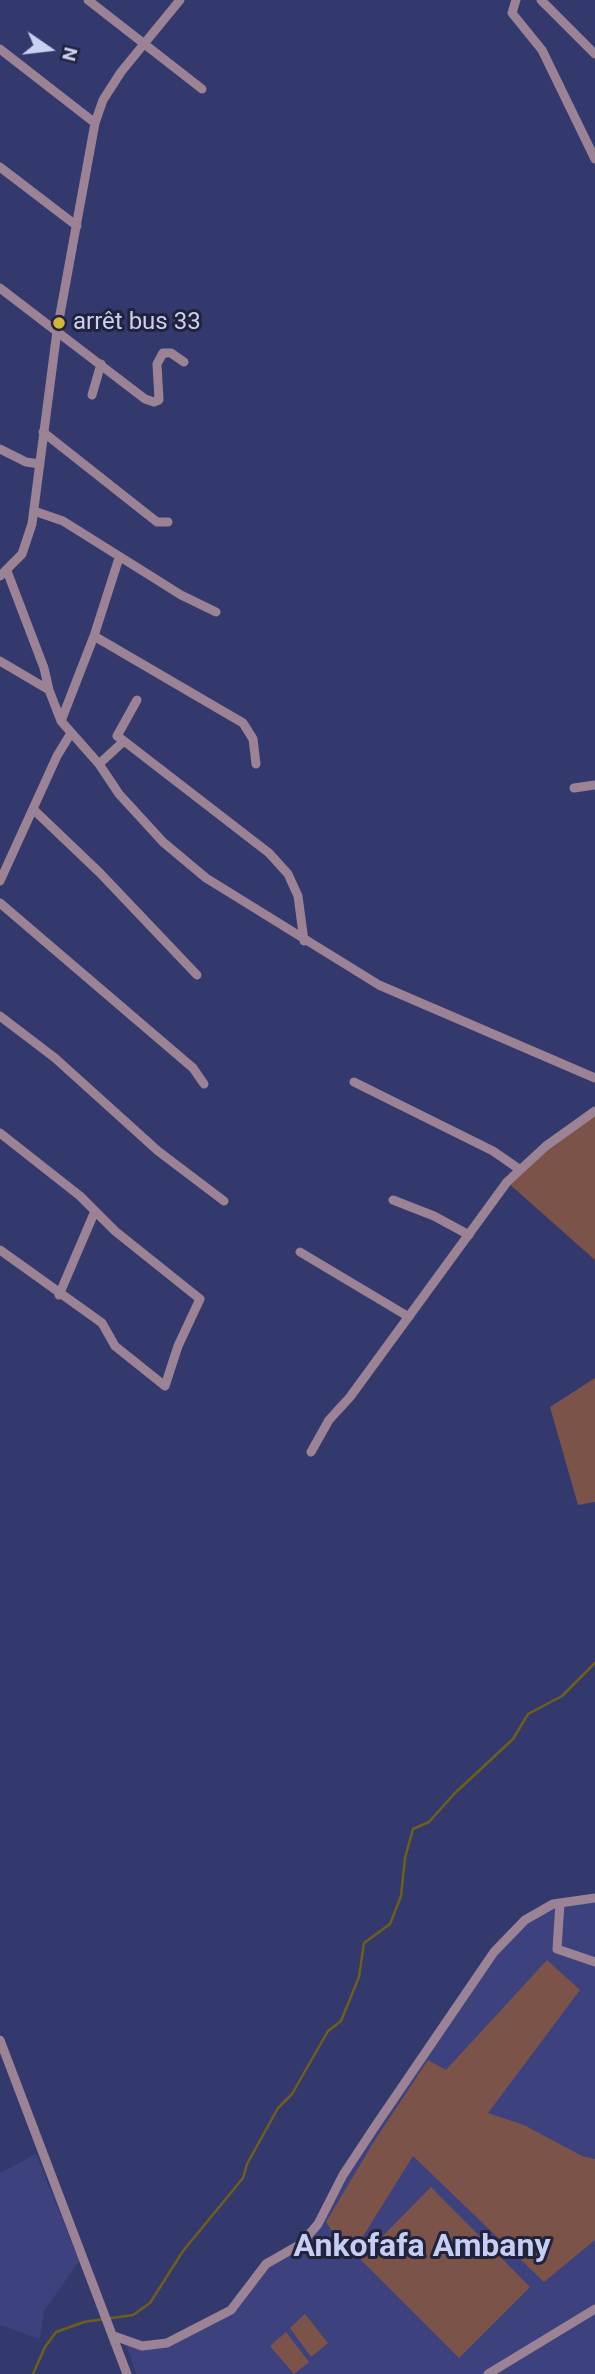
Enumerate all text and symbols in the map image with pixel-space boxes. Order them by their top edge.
north arrow [14,14,84,84]
text: N [57,45,83,63]
place label: arrêt bus 33 [73,309,201,337]
marker: arrêt bus 33 [51,315,67,331]
district label: Ankofafa Ambany [293,2229,551,2267]

